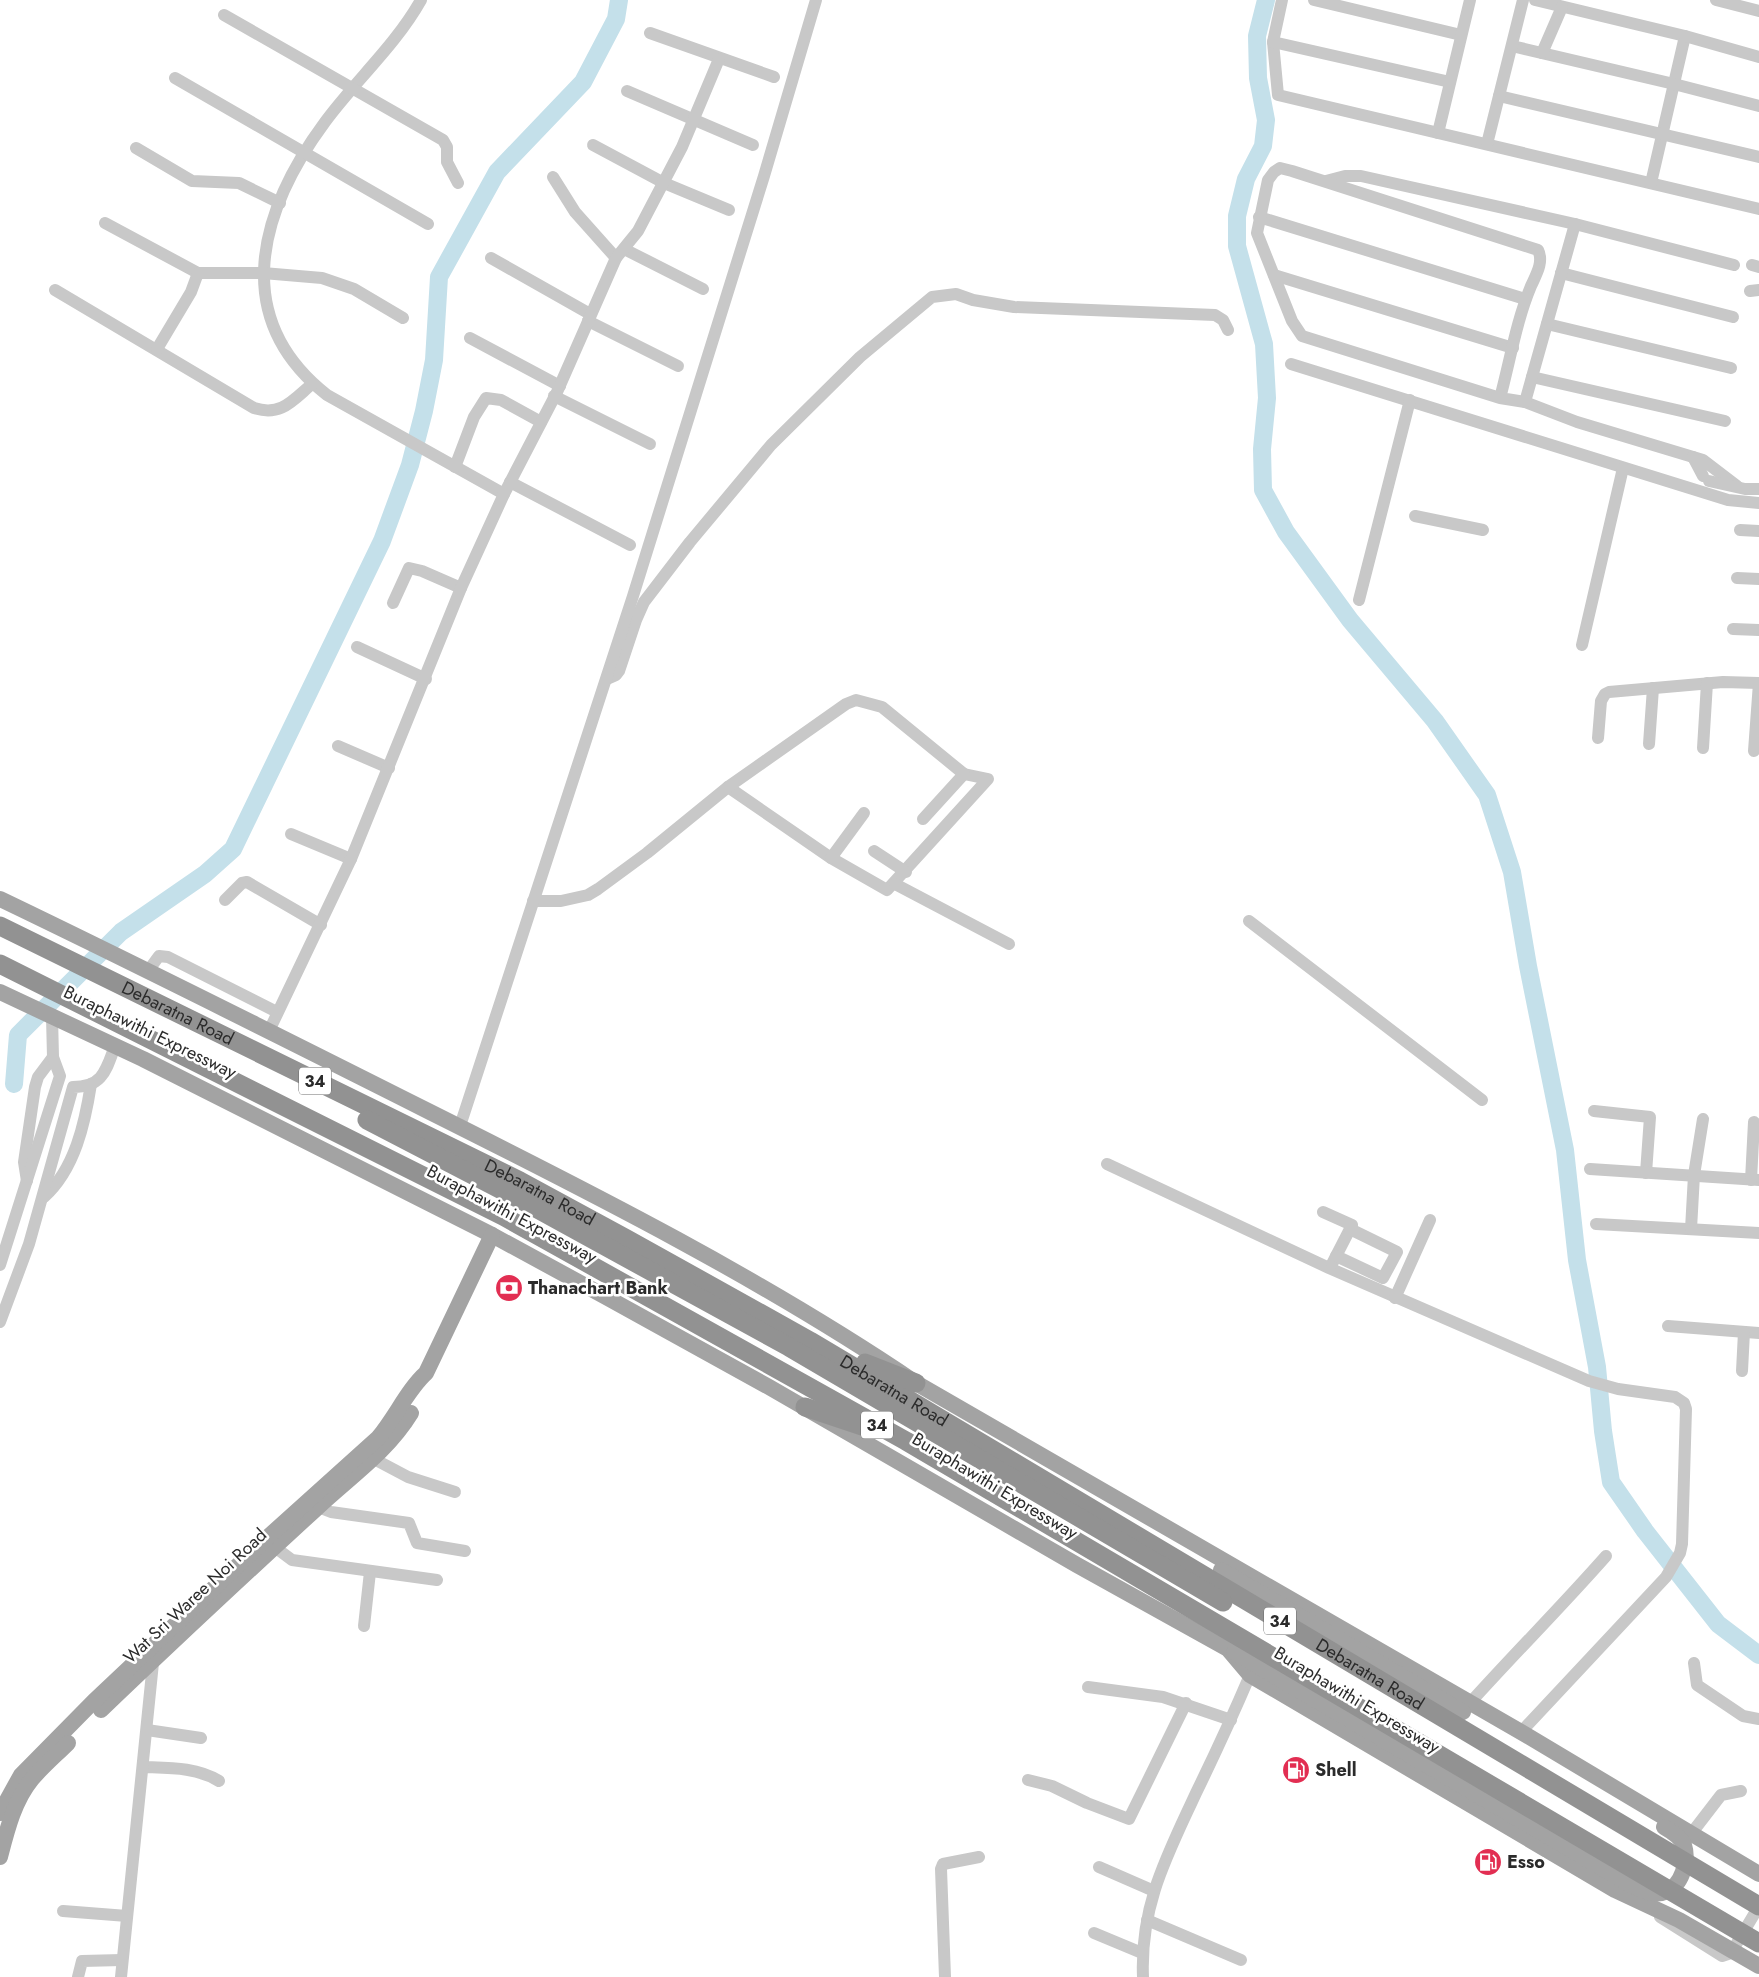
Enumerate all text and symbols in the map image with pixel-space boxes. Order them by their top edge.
street label: Debaratna Road [117,975,238,1052]
street label: Buraphawithi Expressway [59,979,241,1085]
road number: 34 [299,1068,331,1094]
street label: Debaratna Road [480,1153,600,1232]
street label: Buraphawithi Expressway [422,1158,602,1270]
bank icon: Thanachart Bank [494,1273,524,1303]
place label: Thanachart Bank [528,1275,668,1301]
street label: Debaratna Road [835,1349,953,1433]
road number: 34 [861,1412,893,1438]
street label: Buraphawithi Expressway [907,1426,1083,1546]
street label: Wat Sri Waree Noi Road [117,1522,273,1670]
road number: 34 [1264,1608,1296,1634]
street label: Debaratna Road [1311,1632,1429,1717]
street label: Buraphawithi Expressway [1269,1640,1445,1760]
fuel station icon: Shell [1281,1755,1311,1785]
place label: Shell [1315,1757,1357,1783]
fuel station icon: Esso [1473,1847,1503,1877]
place label: Esso [1507,1849,1545,1875]

